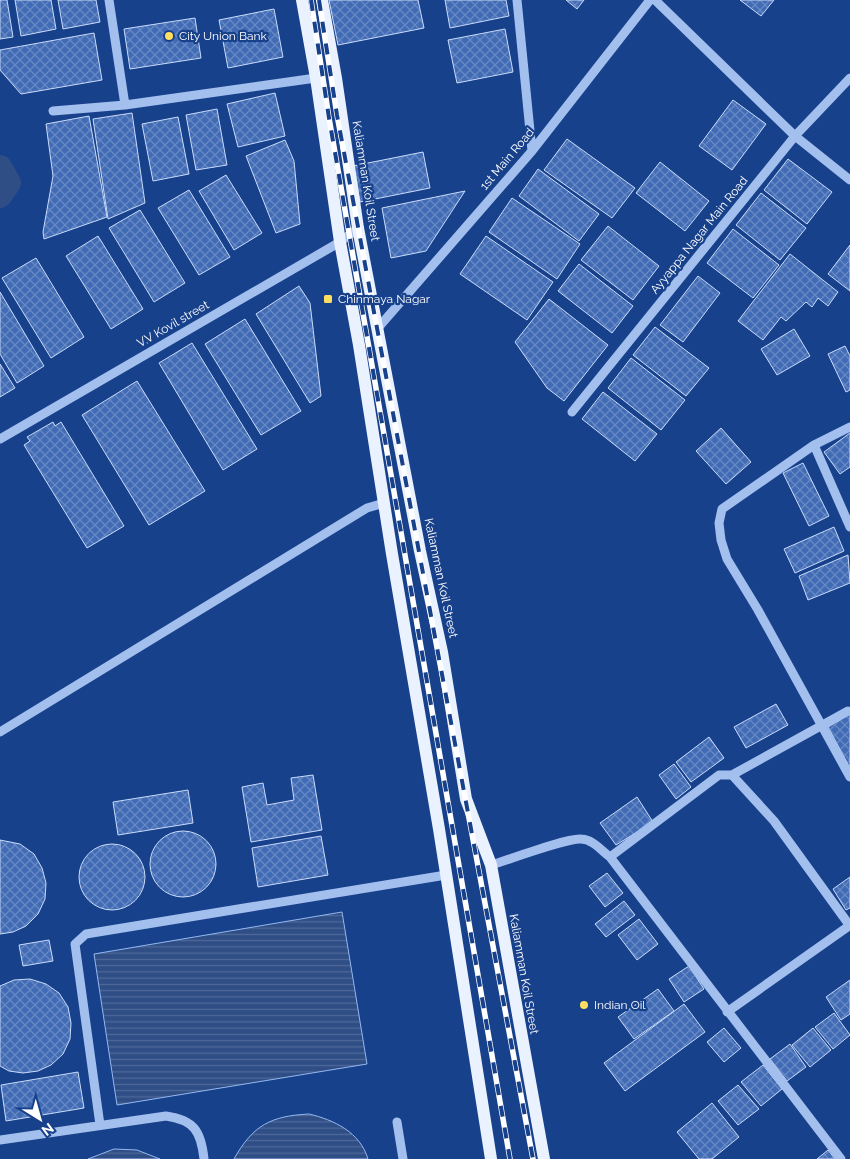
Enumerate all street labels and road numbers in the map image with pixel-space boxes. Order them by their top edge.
street label: Kaliamman Koil Street [350,120,382,242]
street label: 1st Main Road [477,125,537,193]
street label: Ayyappa Nagar Main Road [647,174,751,296]
street label: V.V Kovil street [135,298,211,350]
street label: Kaliamman Koil Street [422,517,460,639]
street label: Kaliamman Koil Street [507,913,541,1035]

